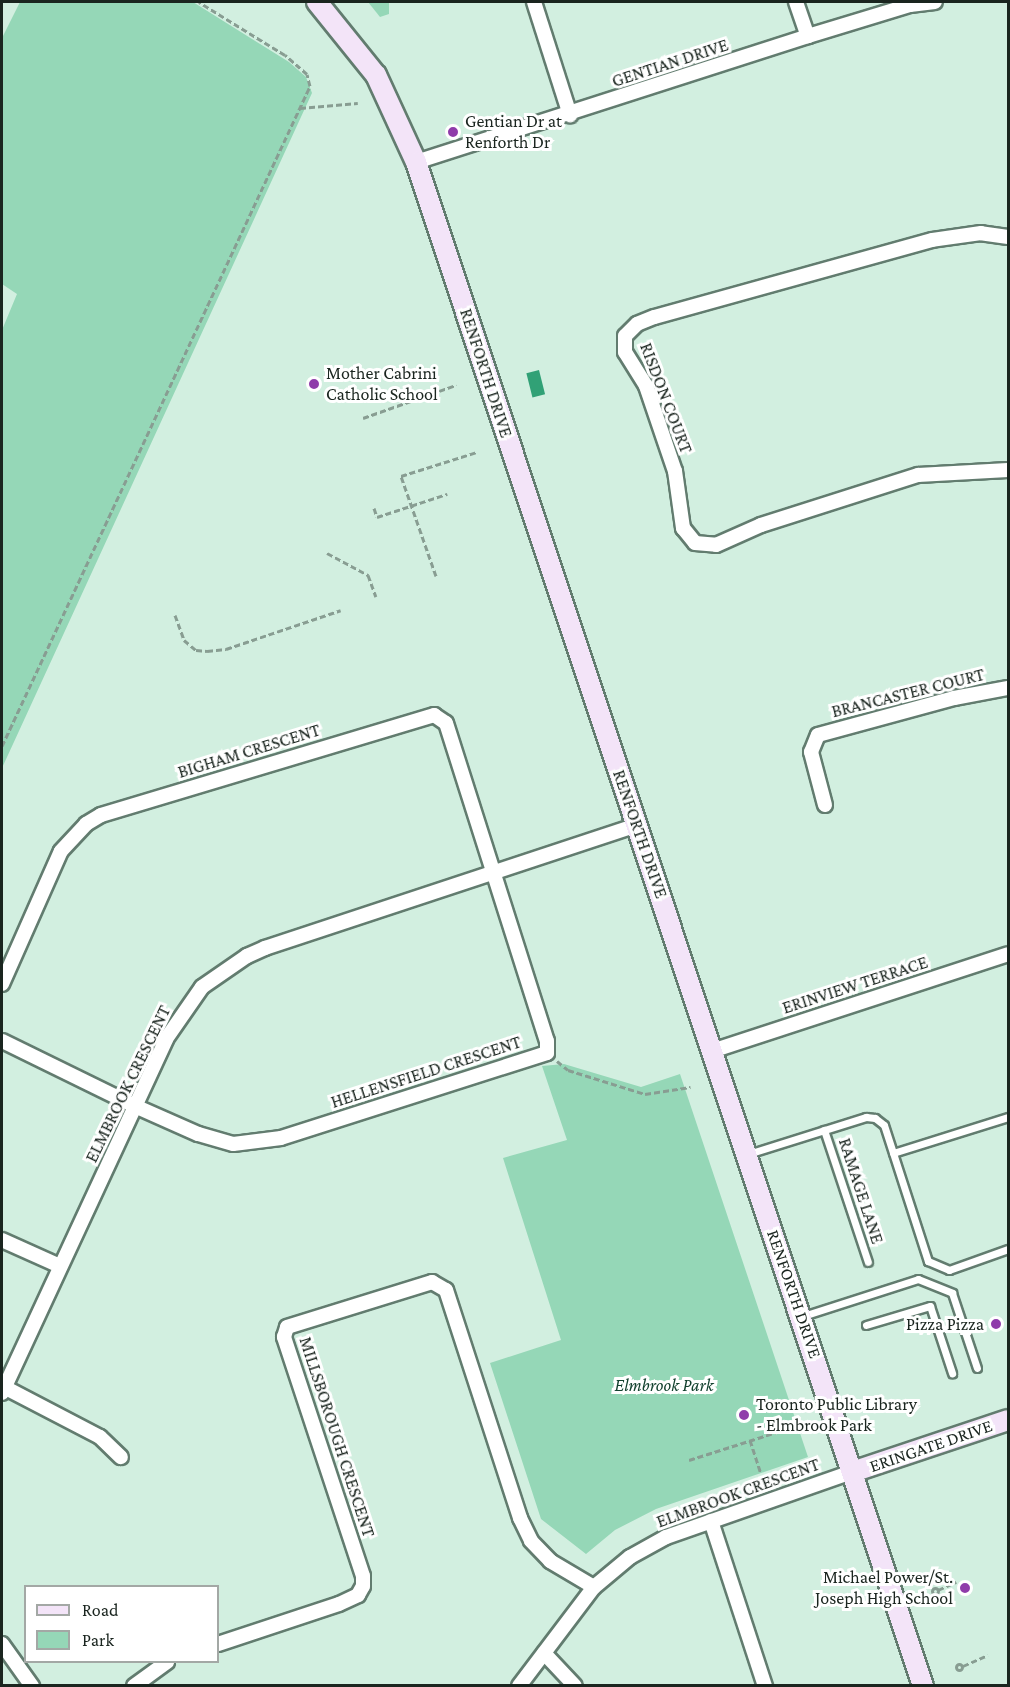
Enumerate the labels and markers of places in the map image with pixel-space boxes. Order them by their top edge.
place label: Gentian Dr at Renforth Dr [465,111,562,154]
marker: Gentian Dr at Renforth Dr [446,125,460,139]
place label: Mother Cabrini Catholic School [326,363,438,406]
marker: Mother Cabrini Catholic School [307,377,321,391]
place label: Pizza Pizza [906,1313,984,1335]
marker: Pizza Pizza [989,1317,1003,1331]
place label: Toronto Public Library - Elmbrook Park [756,1394,917,1436]
marker: Toronto Public Library - Elmbrook Park [737,1408,751,1422]
place label: Michael Power/St. Joseph High School [815,1567,953,1610]
marker: Michael Power/St. Joseph High School [958,1581,972,1595]

